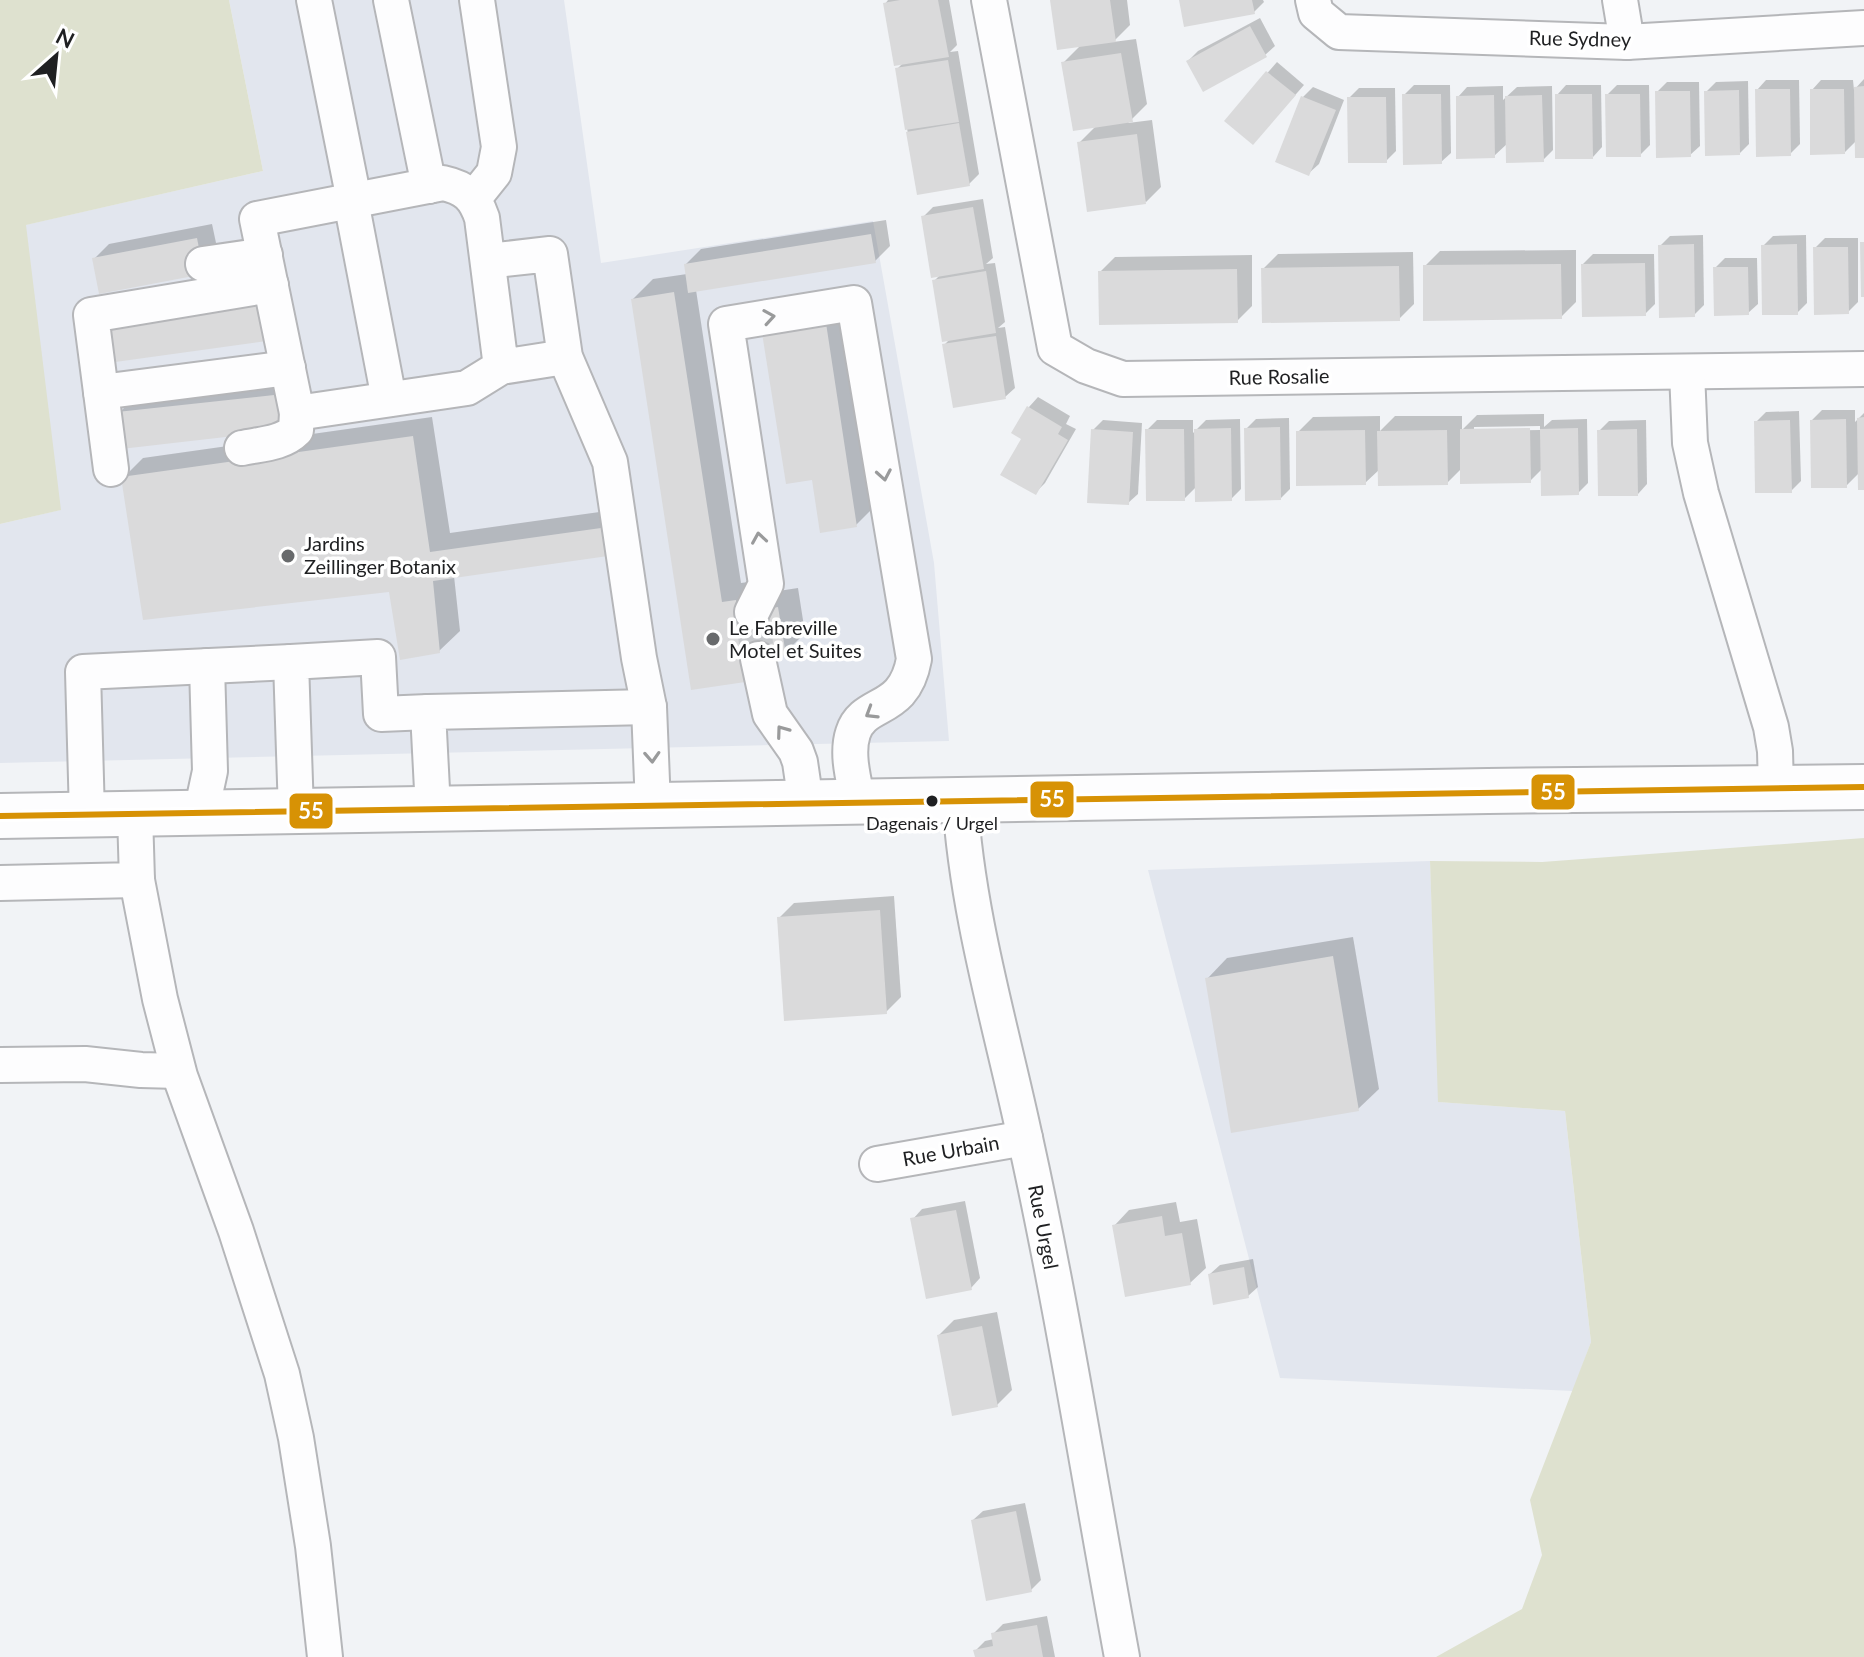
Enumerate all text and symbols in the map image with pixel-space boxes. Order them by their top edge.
north arrow [16,16,96,96]
text: N [52,22,79,54]
street label: Rue Sydney [1529,25,1632,51]
one-way arrow [763,309,776,326]
street label: Rue Rosalie [1228,363,1330,389]
one-way arrow [875,468,892,482]
place label: Jardins Zeillinger Botanix [304,531,456,578]
one-way arrow [751,531,768,545]
marker: Jardins Zeillinger Botanix [279,547,297,565]
place label: Le Fabreville Motel et Suites [729,615,862,662]
marker: Le Fabreville Motel et Suites [704,630,722,648]
one-way arrow [866,704,880,719]
one-way arrow [778,726,792,740]
one-way arrow [643,751,660,764]
line badge: 55 [1530,773,1576,811]
text: 55 [1540,778,1566,805]
line badge: 55 [1029,780,1075,819]
text: 55 [1039,785,1065,812]
line badge: 55 [288,792,334,830]
marker: Dagenais / Urgel [924,793,940,809]
text: 55 [298,797,324,824]
place label: Dagenais / Urgel [866,812,998,834]
street label: Rue Urbain [901,1130,1001,1170]
street label: Rue Urgel [1024,1182,1064,1271]

